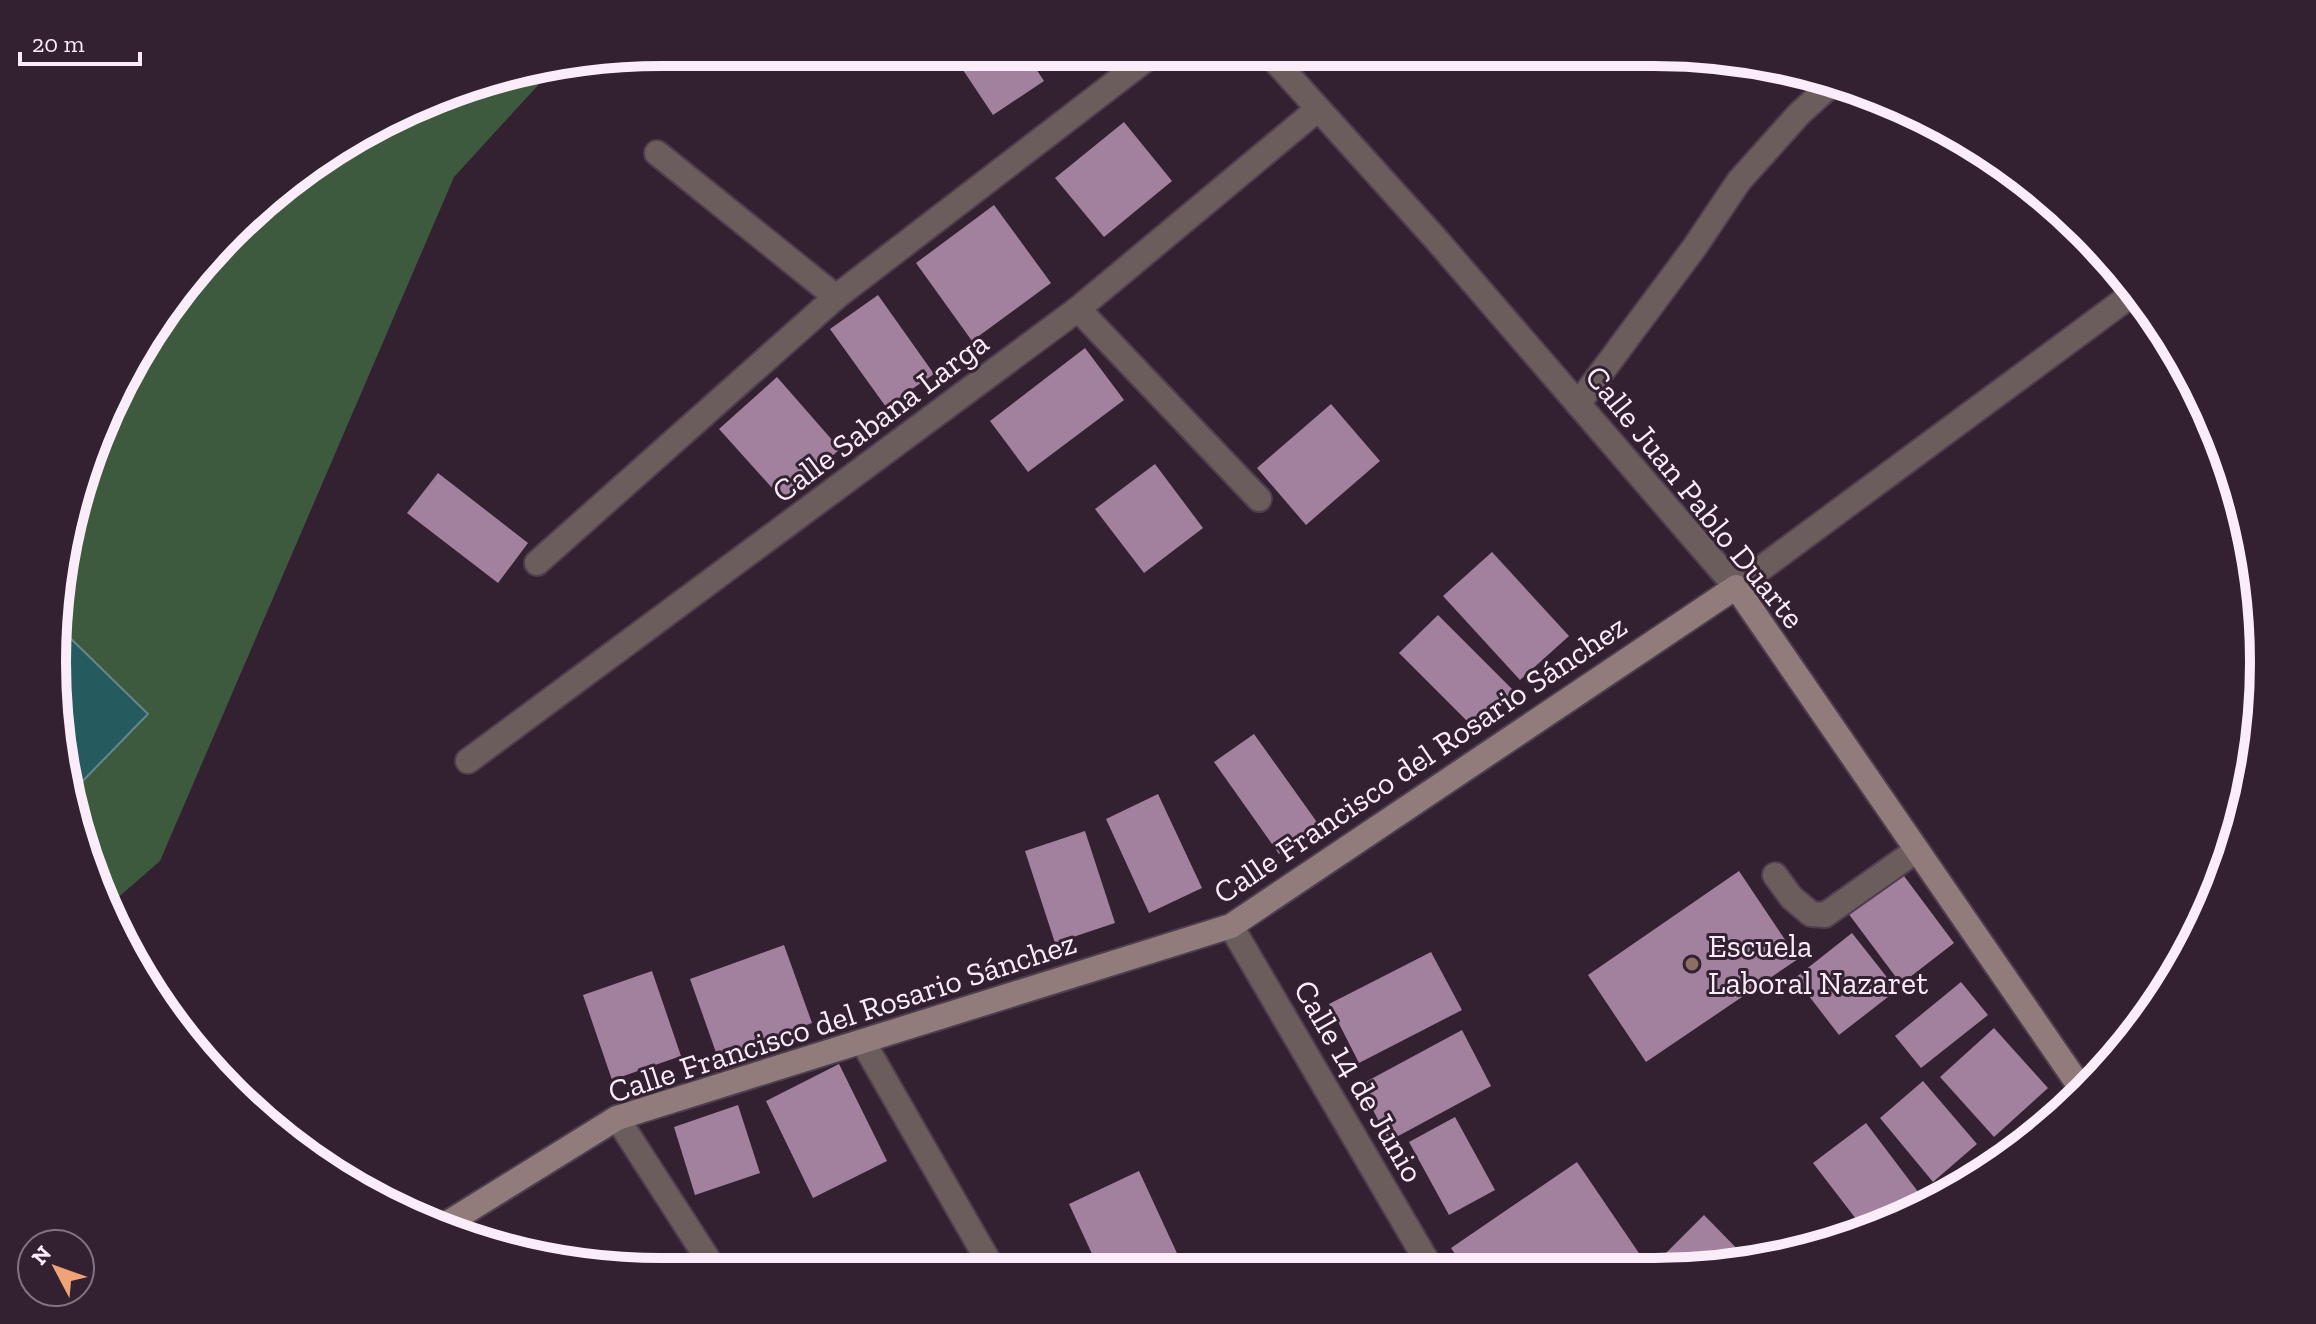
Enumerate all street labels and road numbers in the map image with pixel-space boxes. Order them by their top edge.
street label: Calle Sabana Larga [764,323,996,511]
street label: Calle Juan Pablo Duarte [1577,358,1813,636]
street label: Calle Francisco del Rosario Sánchez [1206,606,1634,912]
street label: Calle Francisco del Rosario Sánchez [603,923,1081,1111]
street label: Calle 14 de Junio [1286,973,1432,1189]

